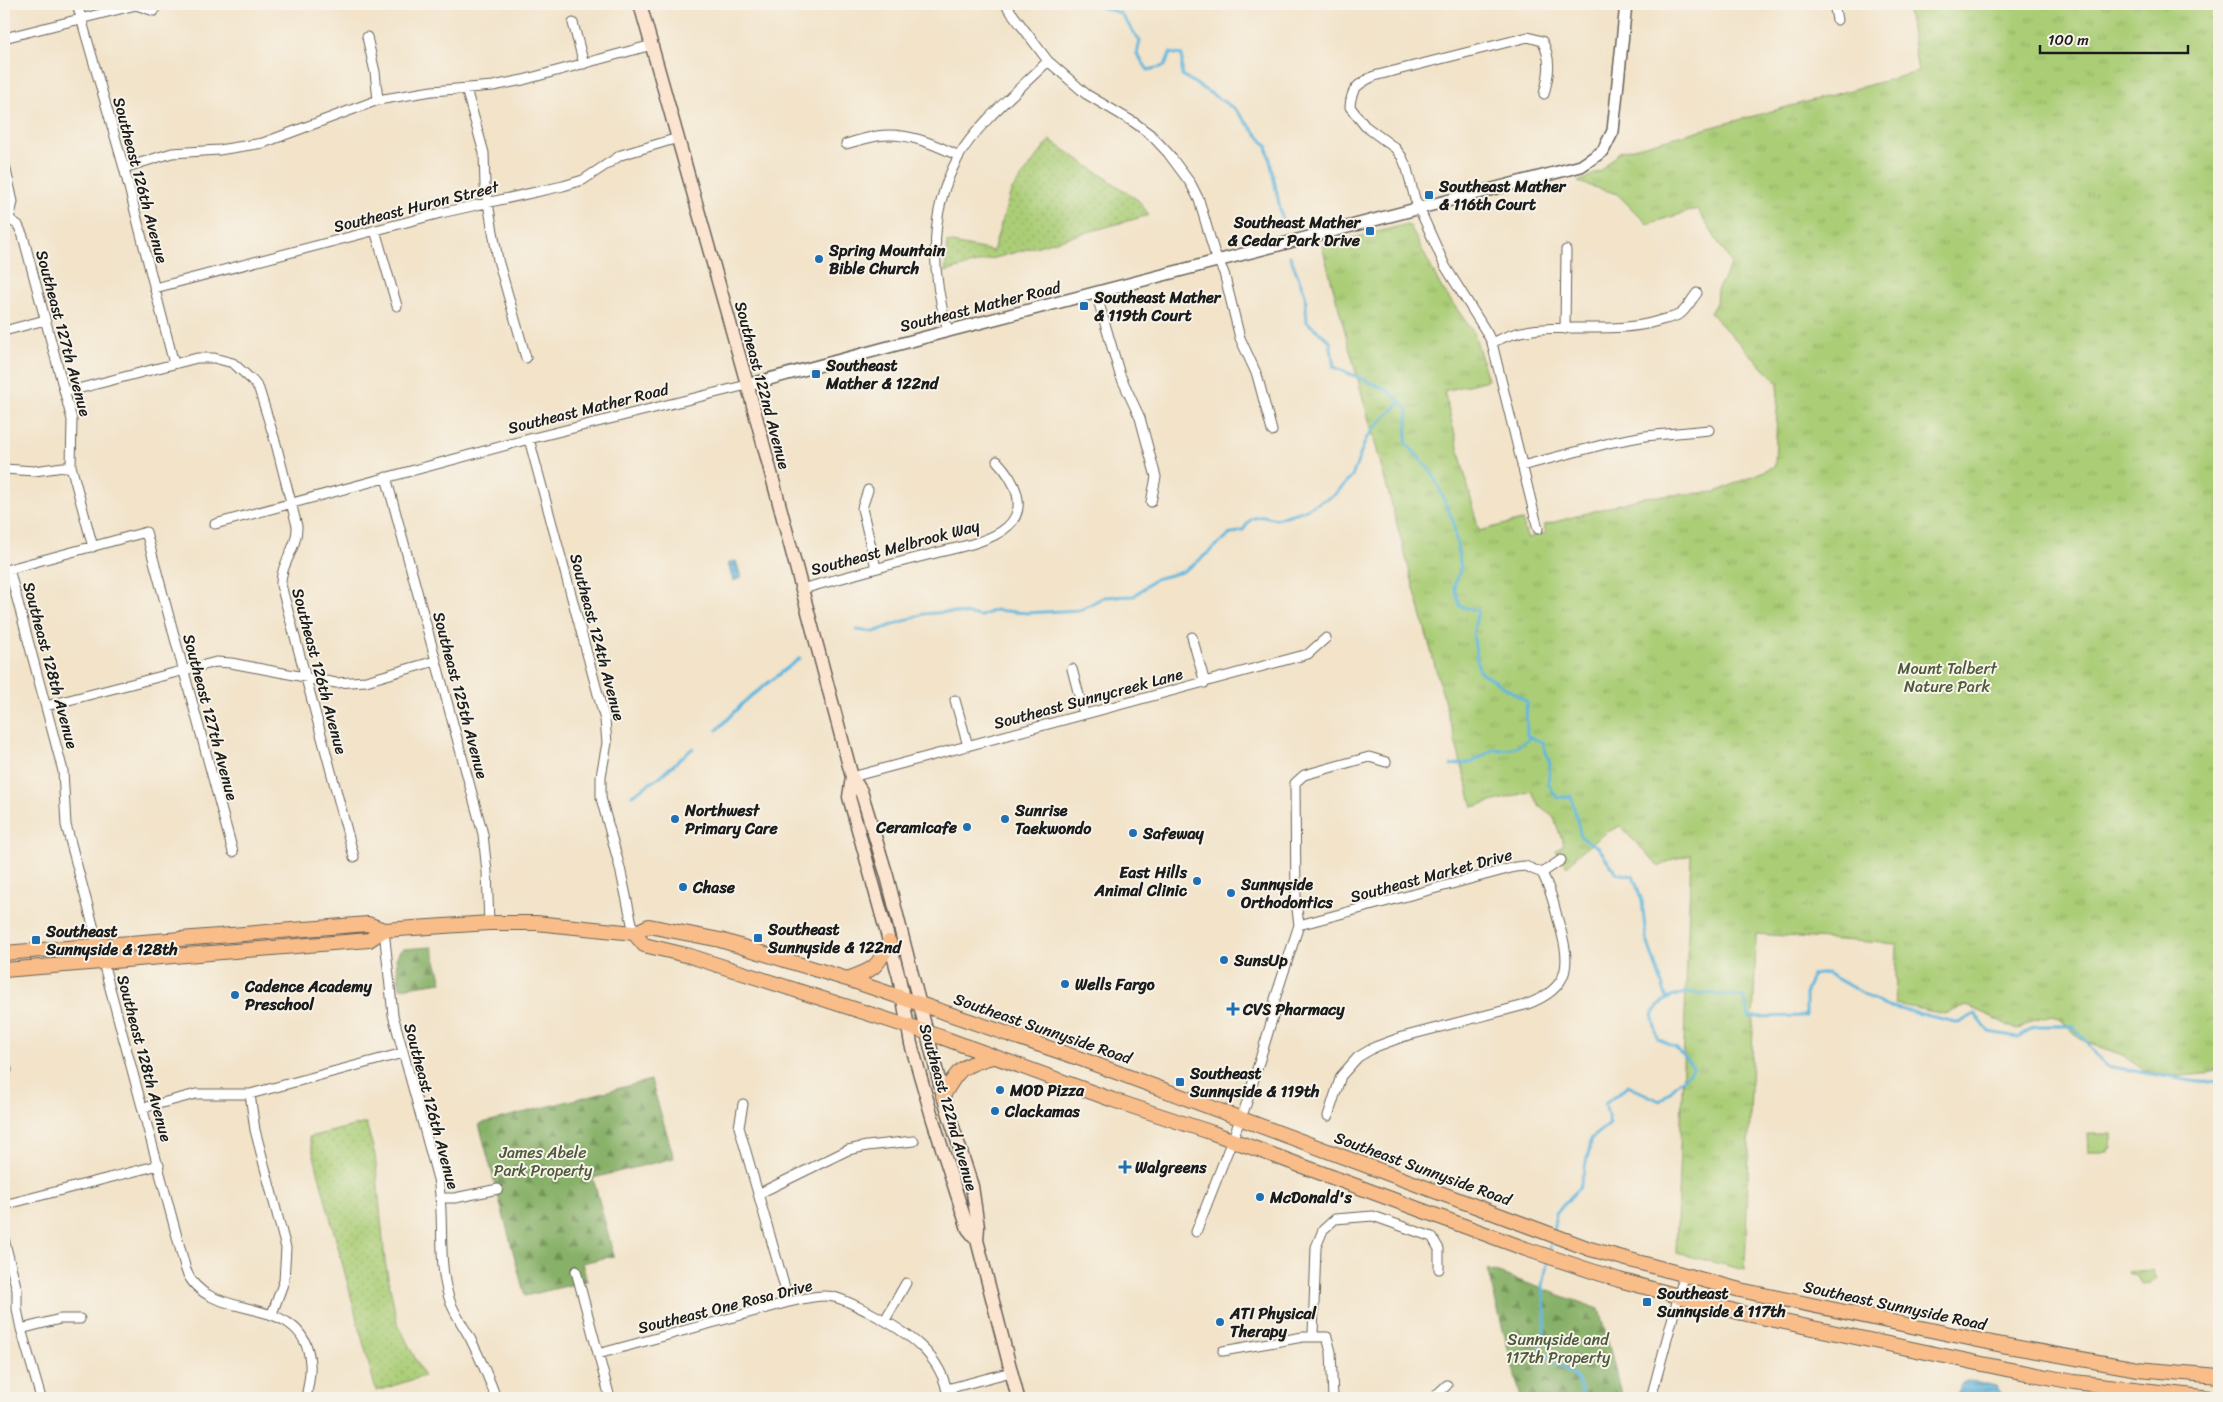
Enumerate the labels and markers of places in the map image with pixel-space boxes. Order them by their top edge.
place label: Southeast Mather & 116th Court [1438,172,1567,219]
marker: Southeast Mather & 116th Court [1423,189,1435,201]
place label: Southeast Mather & Cedar Park Drive [1227,208,1361,255]
marker: Southeast Mather & Cedar Park Drive [1364,225,1376,237]
place label: Spring Mountain Bible Church [828,236,946,283]
marker: Spring Mountain Bible Church [813,253,825,265]
place label: Southeast Mather & 119th Court [1093,283,1222,330]
marker: Southeast Mather & 119th Court [1078,300,1090,312]
place label: Southeast Mather & 122nd [825,351,940,398]
marker: Southeast Mather & 122nd [810,368,822,380]
place label: Northwest Primary Care [684,796,779,843]
place label: Sunrise Taekwondo [1014,796,1092,843]
marker: Northwest Primary Care [669,813,681,825]
place label: Ceramicafe [875,813,958,842]
marker: Sunrise Taekwondo [999,813,1011,825]
place label: Safeway [1142,819,1204,848]
marker: Ceramicafe [961,821,973,833]
marker: Safeway [1127,827,1139,839]
place label: East Hills Animal Clinic [1093,858,1188,905]
place label: Sunnyside Orthodontics [1240,870,1333,917]
place label: Chase [692,873,736,902]
marker: East Hills Animal Clinic [1191,875,1203,887]
marker: Chase [677,881,689,893]
marker: Sunnyside Orthodontics [1225,887,1237,899]
place label: Southeast Sunnyside & 122nd [767,915,902,962]
place label: Southeast Sunnyside & 128th [45,917,178,964]
marker: Southeast Sunnyside & 122nd [752,932,764,944]
marker: Southeast Sunnyside & 128th [30,934,42,946]
place label: SunsUp [1233,946,1288,975]
marker: SunsUp [1218,954,1230,966]
place label: Wells Fargo [1075,970,1155,999]
place label: Cadence Academy Preschool [244,972,373,1019]
marker: Wells Fargo [1059,978,1071,990]
marker: Cadence Academy Preschool [229,989,241,1001]
place label: CVS Pharmacy [1242,995,1345,1024]
marker: CVS Pharmacy [1227,1003,1239,1015]
place label: Southeast Sunnyside & 119th [1189,1059,1320,1106]
place label: MOD Pizza [1009,1076,1085,1105]
marker: Southeast Sunnyside & 119th [1174,1076,1186,1088]
marker: MOD Pizza [994,1084,1006,1096]
place label: Clackamas [1004,1097,1080,1126]
marker: Clackamas [989,1105,1001,1117]
place label: Walgreens [1135,1153,1207,1182]
marker: Walgreens [1119,1161,1131,1173]
place label: McDonald's [1269,1183,1352,1212]
marker: McDonald's [1254,1191,1266,1203]
place label: Southeast Sunnyside & 117th [1656,1279,1786,1326]
marker: Southeast Sunnyside & 117th [1641,1296,1653,1308]
place label: ATI Physical Therapy [1229,1299,1318,1346]
marker: ATI Physical Therapy [1214,1316,1226,1328]

